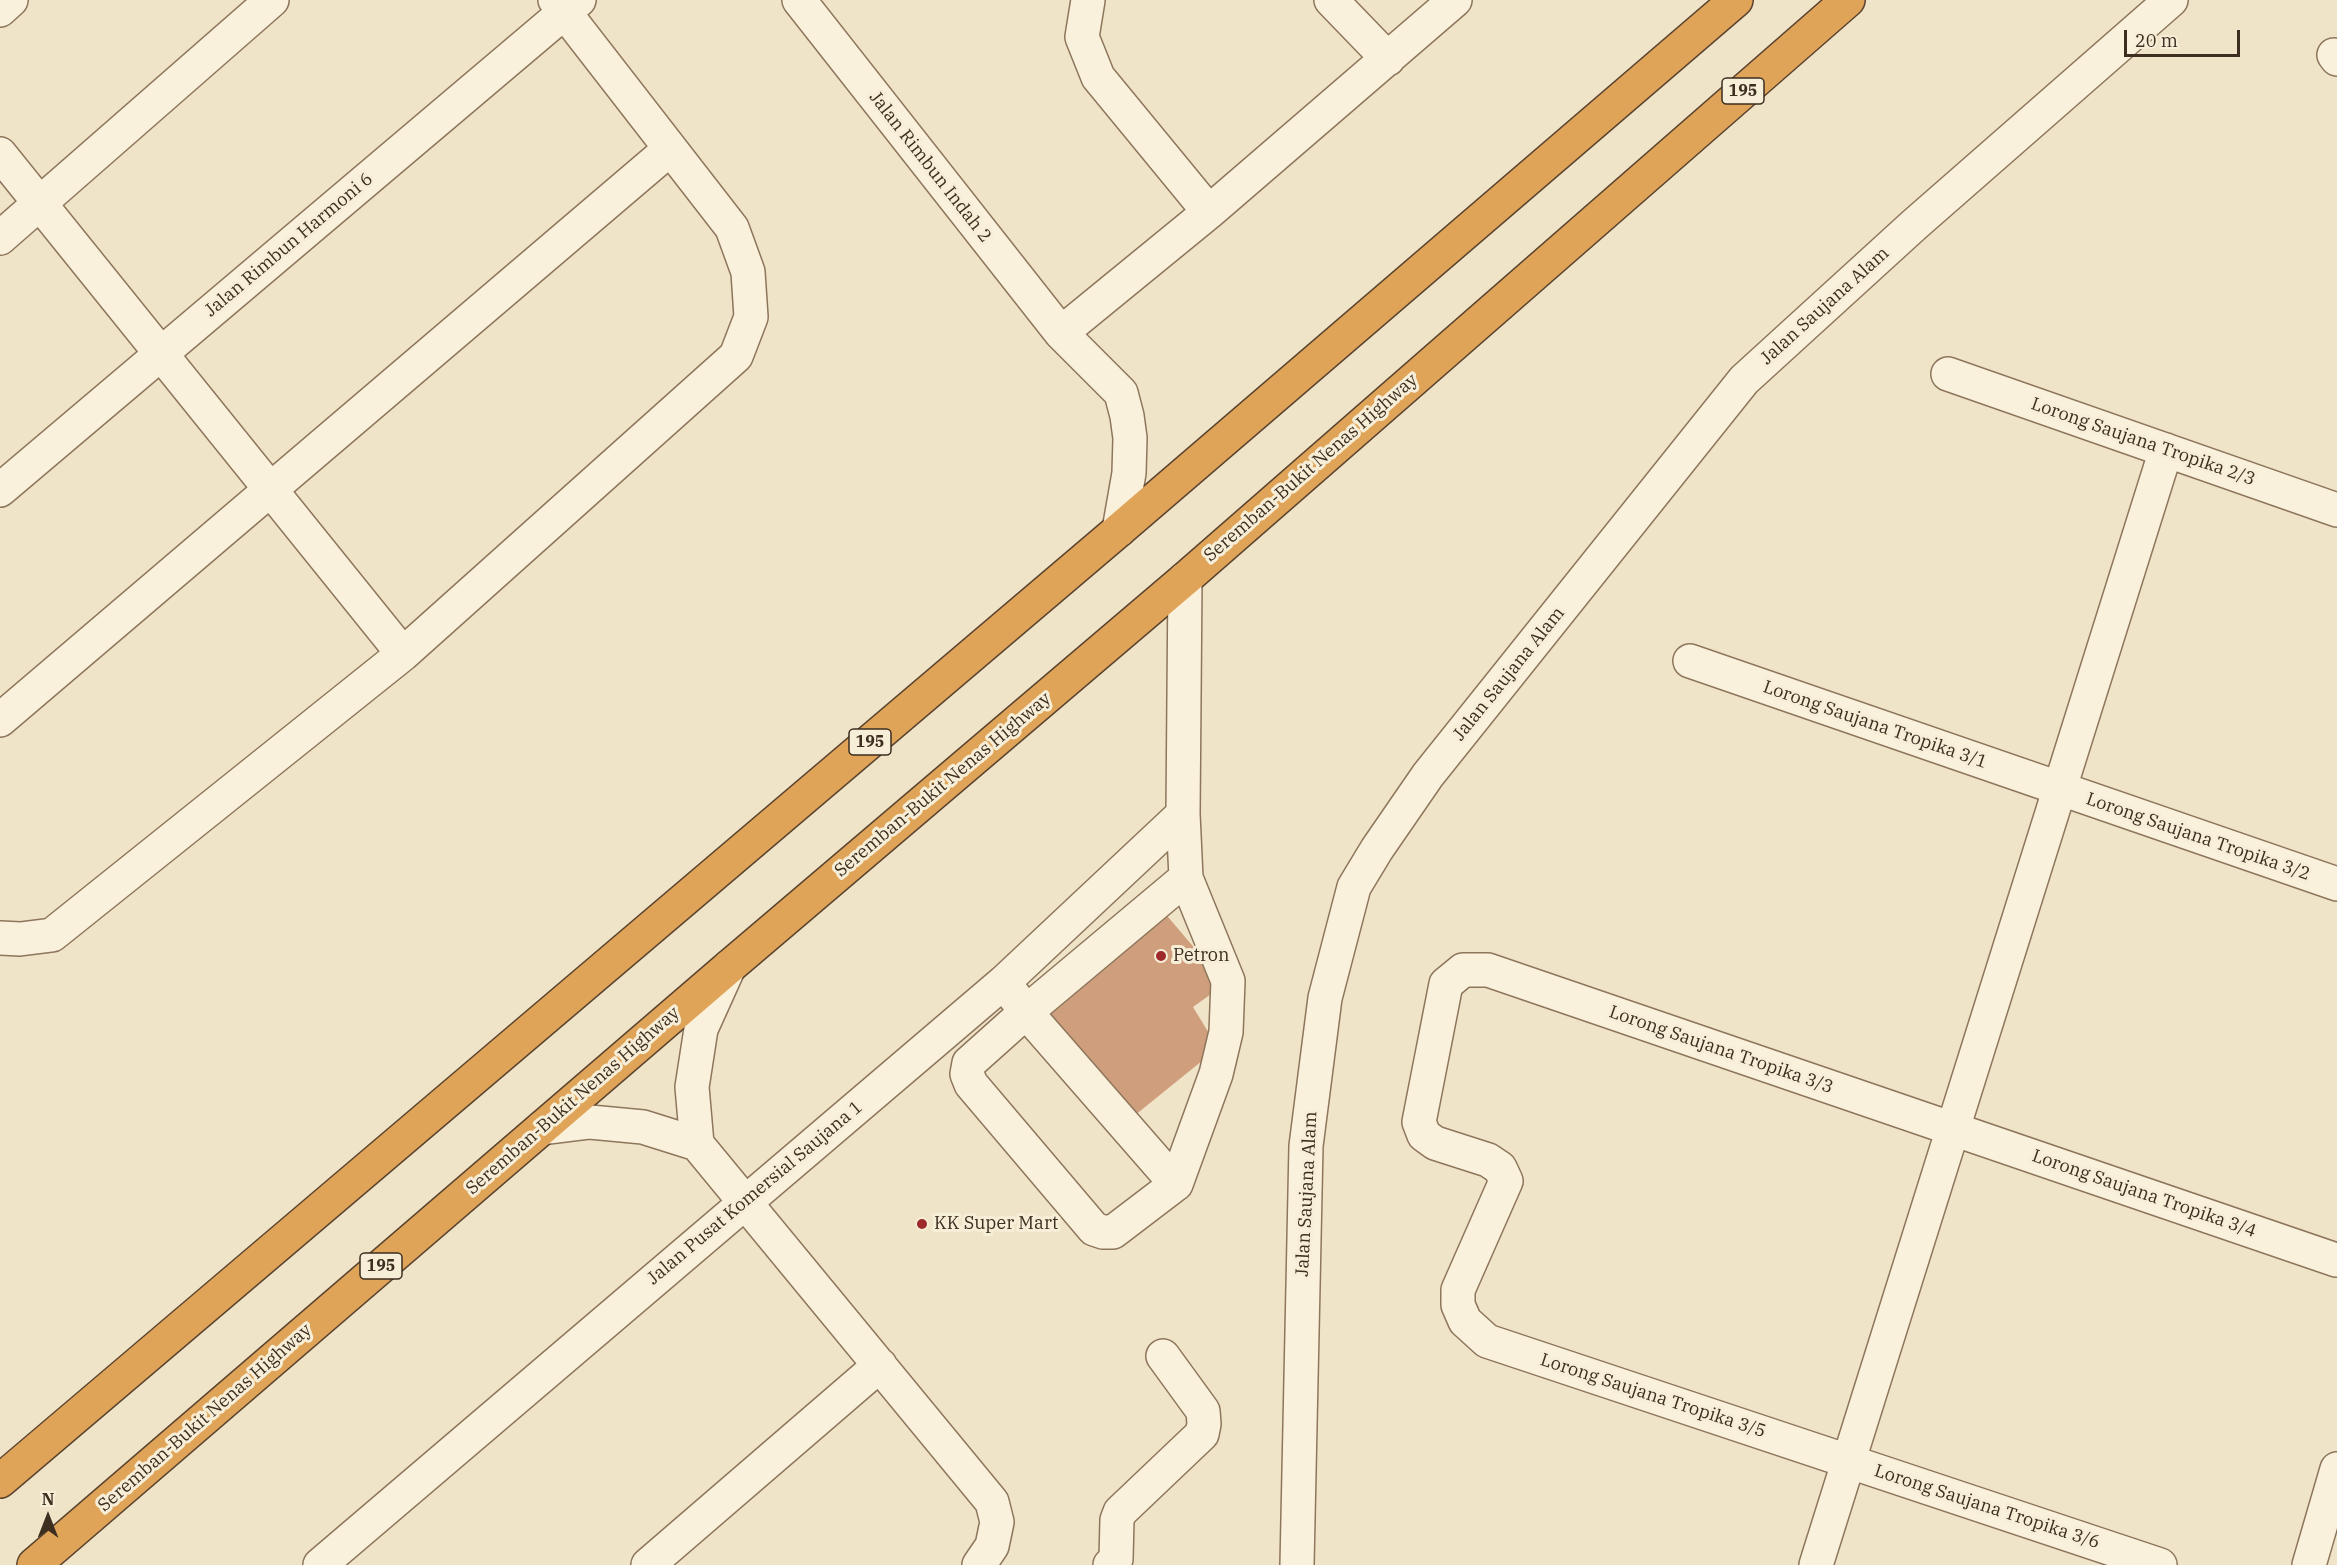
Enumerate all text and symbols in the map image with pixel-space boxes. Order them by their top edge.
scale bar [2127,18,2242,56]
text: 20 m [2135,29,2178,52]
road number: 195 [1722,78,1764,104]
street label: Jalan Rimbun Indah 2 [864,87,996,247]
street label: Jalan Rimbun Harmoni 6 [201,168,377,322]
street label: Jalan Saujana Alam [1756,243,1894,369]
street label: Seremban-Bukit Nenas Highway [1200,369,1422,567]
street label: Lorong Saujana Tropika 2/3 [2028,393,2258,491]
street label: Jalan Saujana Alam [1448,603,1570,745]
street label: Lorong Saujana Tropika 3/1 [1760,676,1990,774]
street label: Seremban-Bukit Nenas Highway [830,688,1056,882]
road number: 195 [849,729,891,755]
street label: Lorong Saujana Tropika 3/2 [2083,788,2313,886]
place label: Petron [1173,945,1230,967]
marker: Petron [1154,949,1168,963]
street label: Lorong Saujana Tropika 3/3 [1606,1001,1836,1099]
street label: Seremban-Bukit Nenas Highway [462,1002,684,1200]
street label: Jalan Pusat Komersial Saujana 1 [643,1097,867,1289]
street label: Jalan Saujana Alam [1292,1111,1322,1277]
street label: Lorong Saujana Tropika 3/4 [2029,1145,2259,1243]
place label: KK Super Mart [934,1213,1058,1235]
marker: KK Super Mart [915,1217,929,1231]
road number: 195 [360,1253,402,1279]
street label: Seremban-Bukit Nenas Highway [94,1319,316,1517]
street label: Lorong Saujana Tropika 3/5 [1538,1349,1768,1443]
street label: Lorong Saujana Tropika 3/6 [1872,1460,2102,1554]
north arrow [18,1487,78,1547]
text: N [42,1489,54,1509]

